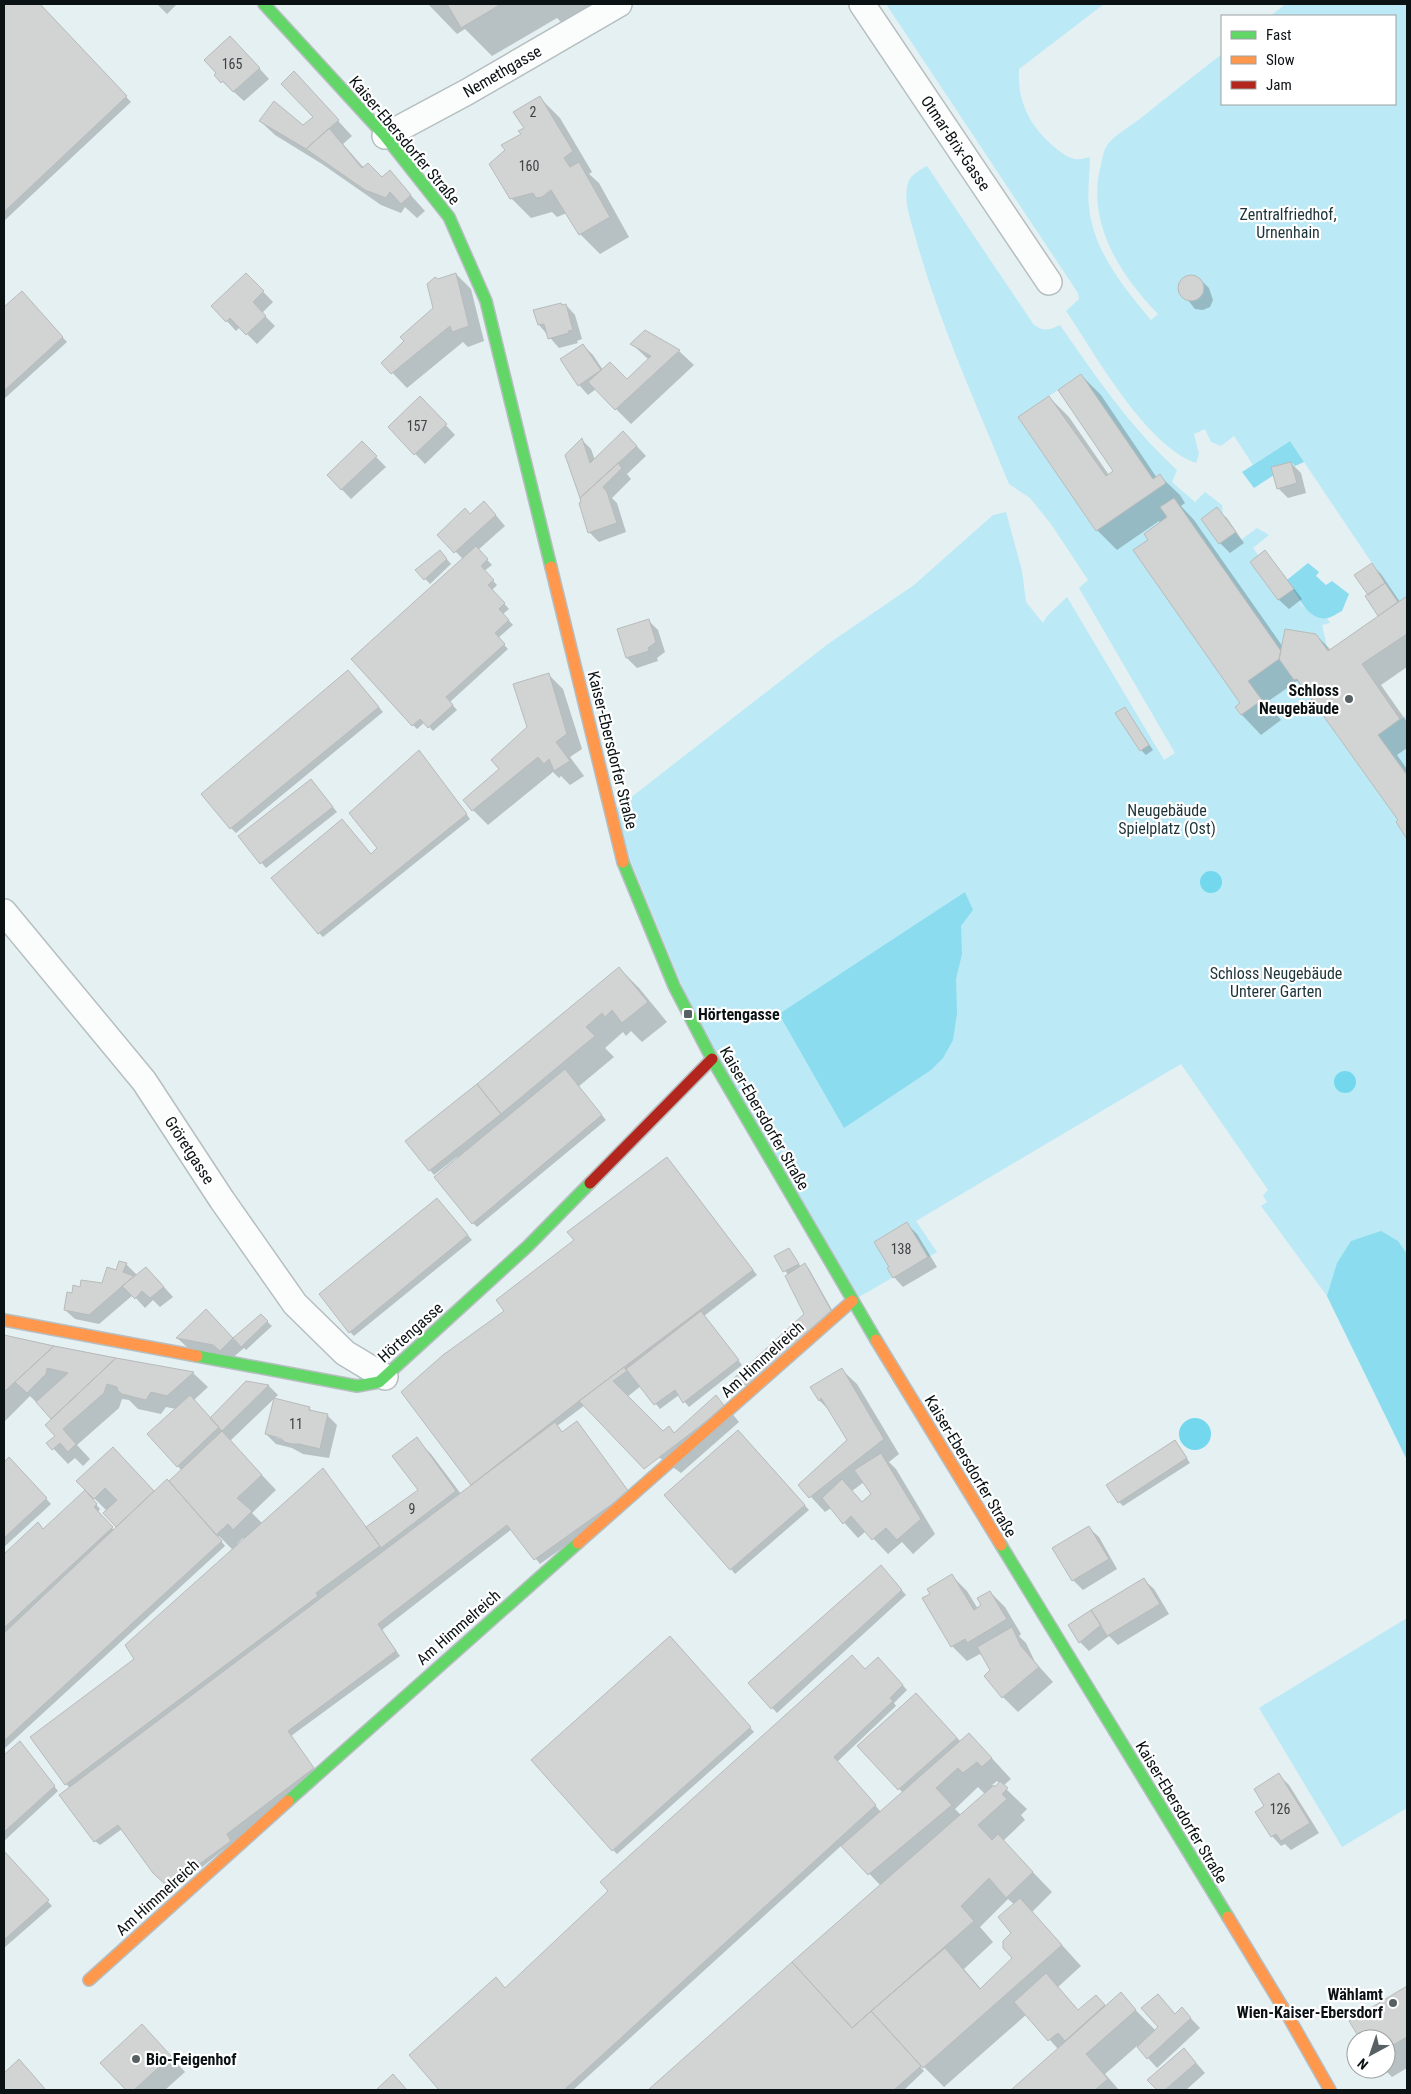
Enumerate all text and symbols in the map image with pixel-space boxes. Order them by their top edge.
legend [1221,15,1396,105]
text: Fast [1266,26,1291,44]
street label: Nemethgasse [460,41,545,101]
text: Slow [1266,51,1295,69]
house number: 165 [222,56,242,72]
street label: Kaiser-Ebersdorfer Straße [345,72,464,209]
text: Jam [1266,76,1292,94]
street label: Otmar-Brix-Gasse [917,92,994,194]
house number: 2 [530,104,537,120]
house number: 160 [519,158,539,174]
park label: Zentralfriedhof, Urnenhain [1239,205,1337,242]
house number: 157 [407,418,427,434]
street label: Kaiser-Ebersdorfer Straße [584,669,641,831]
place label: Schloss Neugebäude [1259,681,1339,718]
marker: Schloss Neugebäude [1343,693,1355,705]
park label: Neugebäude Spielplatz (Ost) [1118,801,1216,838]
park label: Schloss Neugebäude Unterer Garten [1210,964,1342,1001]
place label: Hörtengasse [698,1005,780,1024]
marker: Hörtengasse [682,1008,694,1020]
street label: Kaiser-Ebersdorfer Straße [716,1043,813,1193]
street label: Gröretgasse [161,1113,218,1188]
house number: 138 [891,1241,911,1257]
street label: Hörtengasse [374,1298,447,1366]
street label: Am Himmelreich [717,1317,808,1402]
street label: Kaiser-Ebersdorfer Straße [921,1392,1020,1541]
house number: 11 [289,1416,303,1432]
house number: 9 [409,1501,415,1517]
street label: Am Himmelreich [413,1586,504,1669]
street label: Kaiser-Ebersdorfer Straße [1132,1738,1231,1887]
house number: 126 [1270,1801,1290,1817]
street label: Am Himmelreich [112,1855,203,1940]
place label: Wählamt Wien-Kaiser-Ebersdorf [1237,1985,1384,2022]
marker: Wählamt Wien-Kaiser-Ebersdorf [1387,1997,1399,2009]
north arrow [1346,2029,1396,2079]
place label: Bio-Feigenhof [146,2050,237,2069]
marker: Bio-Feigenhof [130,2053,142,2065]
text: N [1354,2055,1371,2073]

